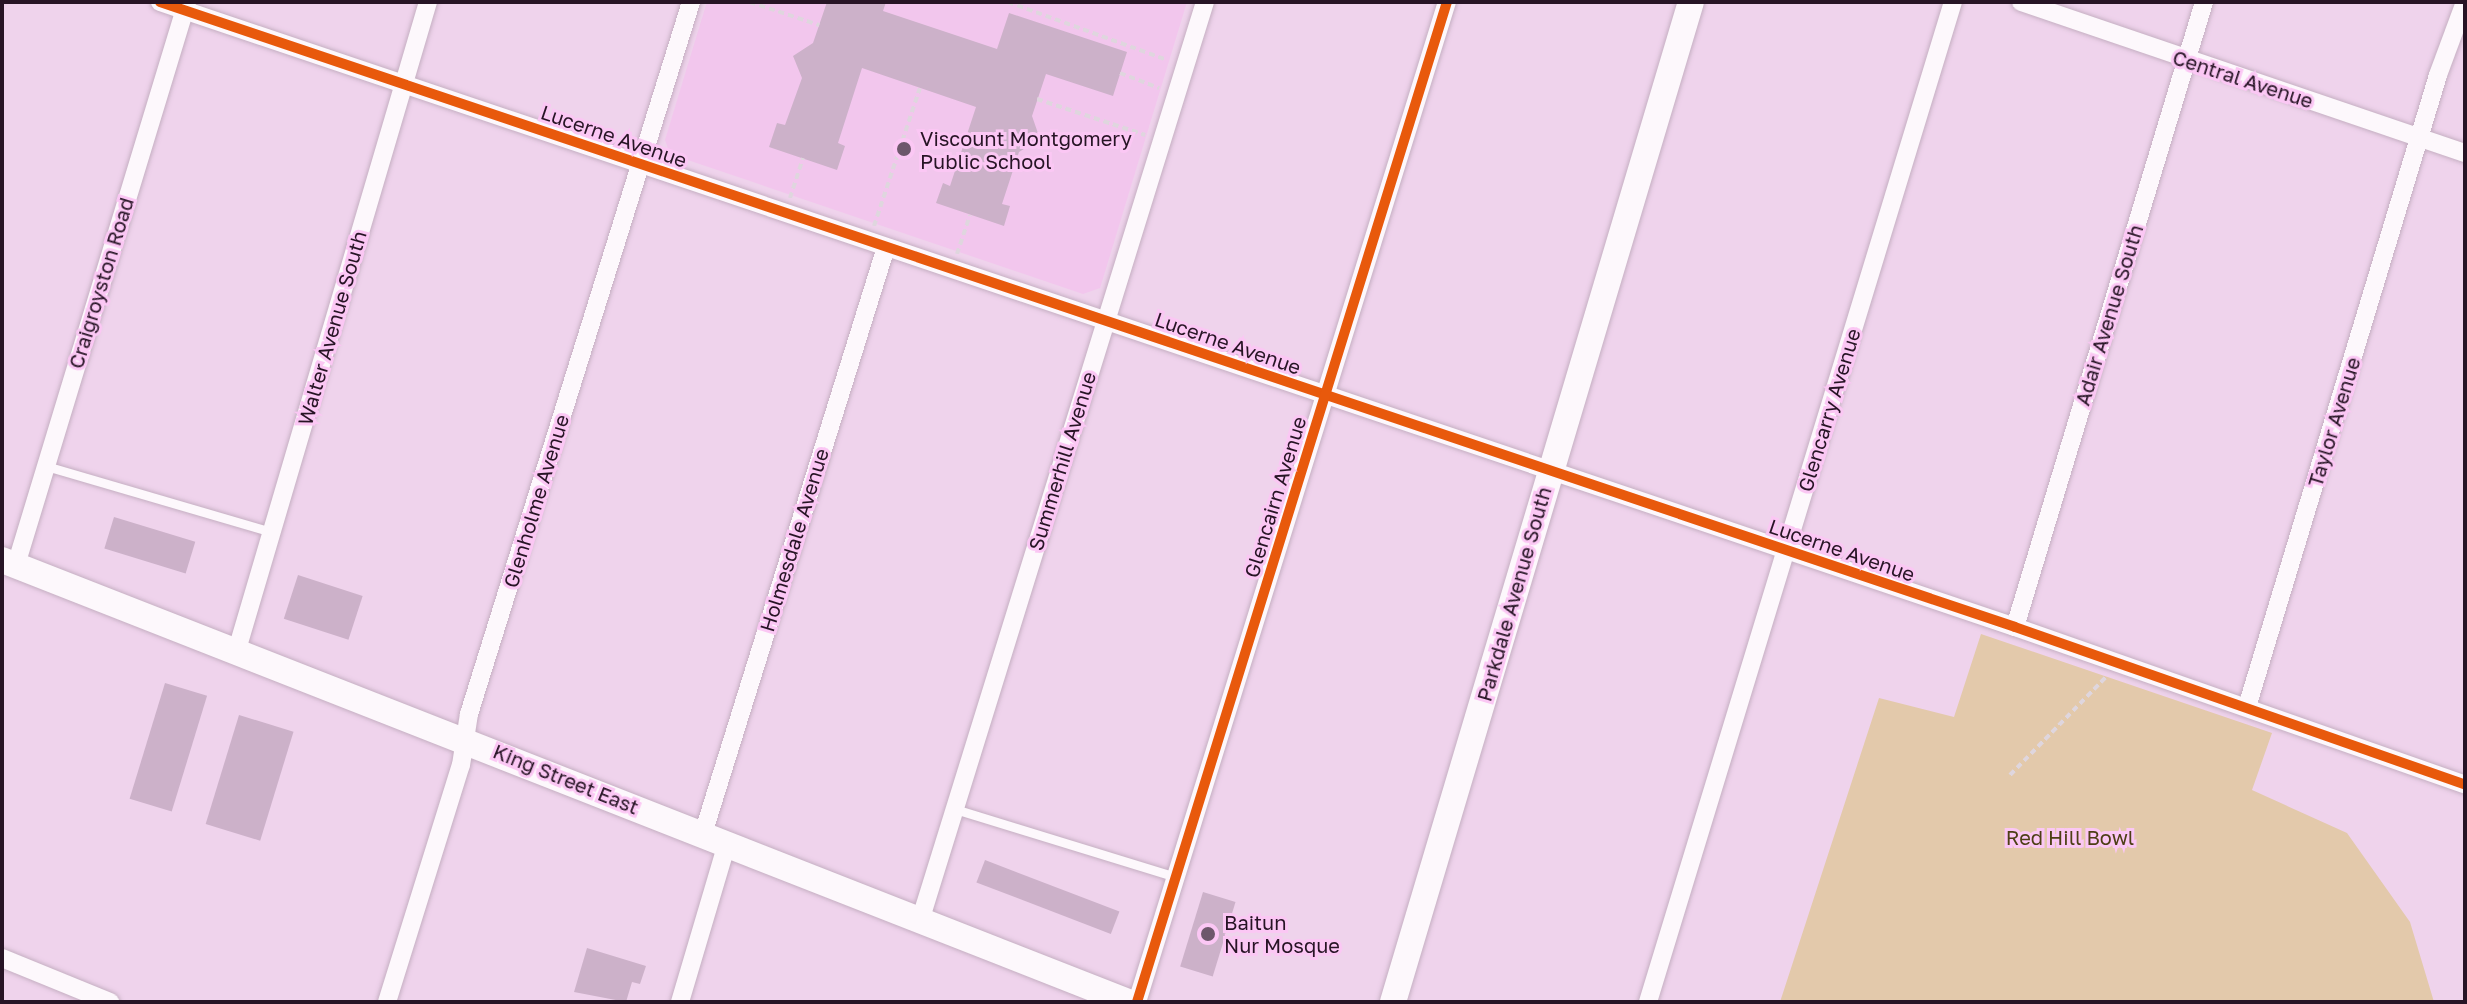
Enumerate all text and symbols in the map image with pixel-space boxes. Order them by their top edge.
street label: Central Avenue [2170,45,2316,113]
street label: Lucerne Avenue [538,100,690,172]
place label: Viscount Montgomery Public School [920,126,1132,173]
marker: Viscount Montgomery Public School [895,140,913,158]
street label: Craigroyston Road [64,195,138,371]
street label: Adair Avenue South [2070,222,2148,408]
street label: Walter Avenue South [293,228,371,428]
street label: Lucerne Avenue [1152,307,1304,379]
street label: Glencarry Avenue [1793,325,1865,495]
street label: Taylor Avenue [2303,354,2365,490]
street label: Summerhill Avenue [1023,369,1101,553]
street label: Glenholme Avenue [498,412,574,590]
street label: Glencairn Avenue [1239,413,1311,581]
street label: Holmesdale Avenue [755,445,833,635]
street label: Parkdale Avenue South [1472,484,1556,704]
street label: Lucerne Avenue [1766,514,1918,586]
street label: King Street East [490,739,642,819]
park label: Red Hill Bowl [2006,825,2134,849]
place label: Baitun Nur Mosque [1224,910,1340,957]
marker: Baitun Nur Mosque [1199,925,1217,943]

